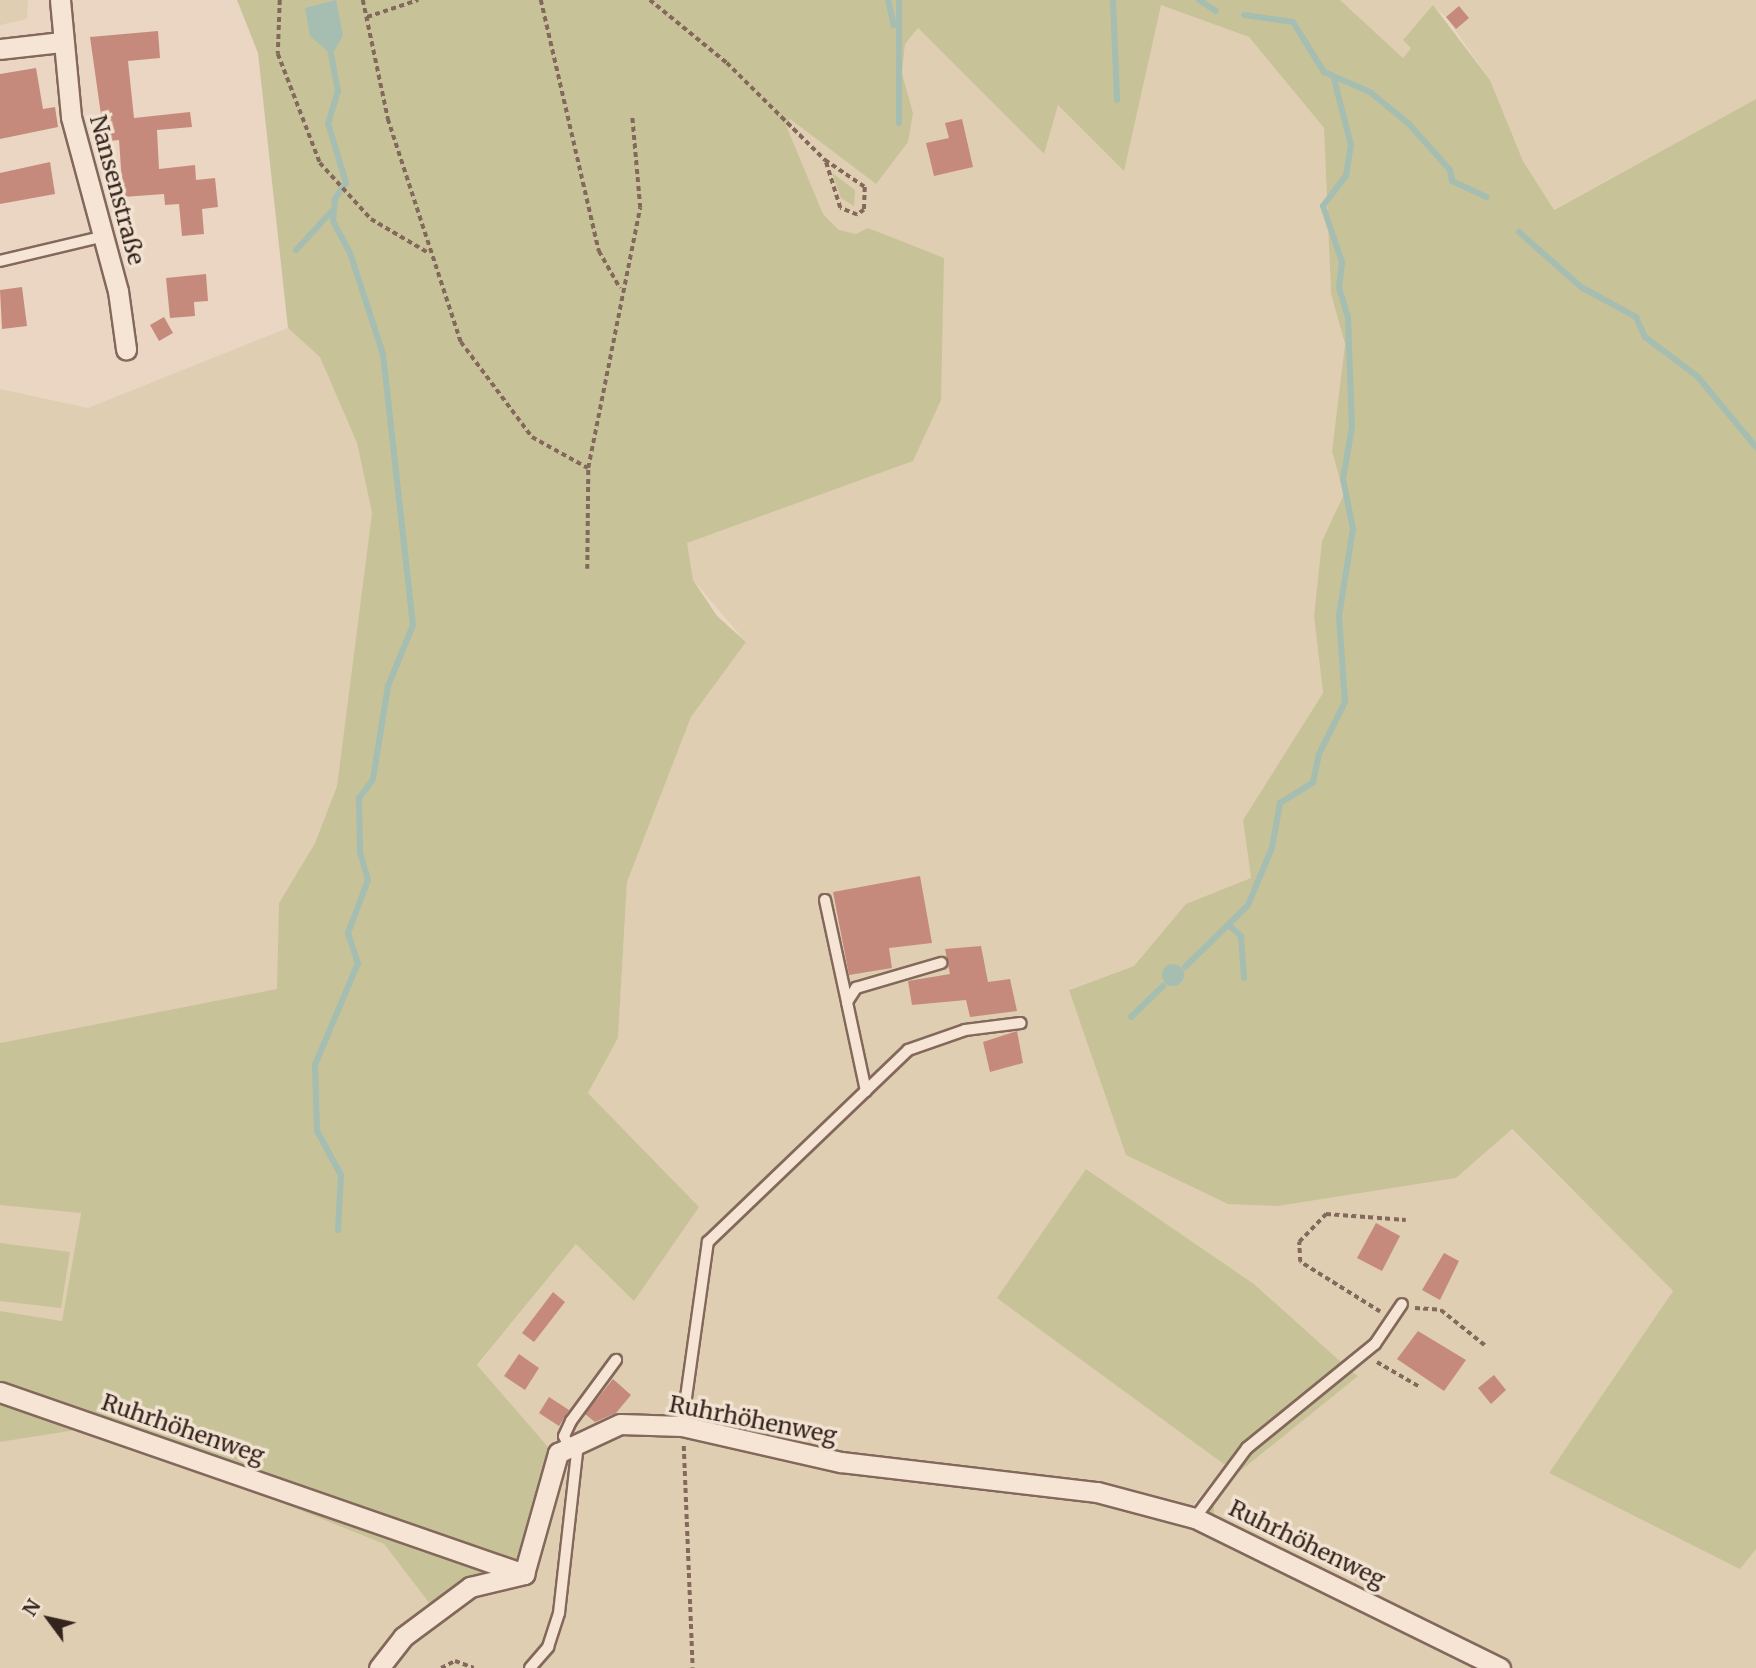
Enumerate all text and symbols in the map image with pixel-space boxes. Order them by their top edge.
street label: Nansenstraße [84,112,150,268]
street label: Ruhrhöhenweg [98,1388,268,1470]
street label: Ruhrhöhenweg [667,1390,839,1450]
street label: Ruhrhöhenweg [1224,1494,1390,1594]
north arrow [14,1584,84,1654]
text: N [17,1595,46,1620]

